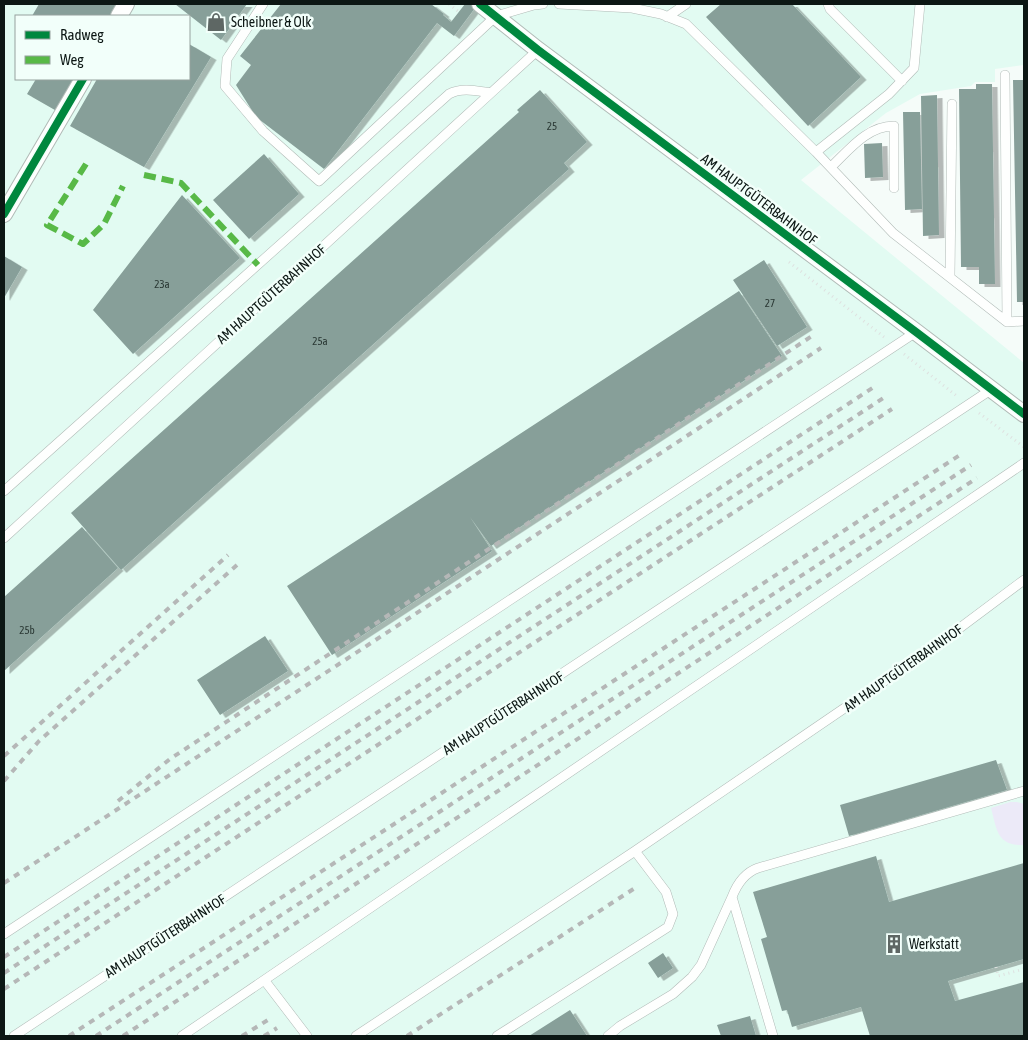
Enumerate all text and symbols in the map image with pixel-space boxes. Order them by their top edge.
shop icon: Scheibner & Olk [205,11,227,33]
place label: Scheibner & Olk [231,14,312,30]
legend [15,15,190,80]
text: Radweg [60,26,104,43]
text: Weg [60,51,84,68]
house number: 25 [547,120,557,132]
street label: AM HAUPTGÜTERBAHNHOF [698,150,820,248]
street label: AM HAUPTGÜTERBAHNHOF [213,241,329,347]
house number: 23a [154,278,170,290]
house number: 27 [765,297,775,309]
house number: 25a [312,335,328,347]
street label: AM HAUPTGÜTERBAHNHOF [841,621,966,715]
house number: 25b [19,624,35,636]
street label: AM HAUPTGÜTERBAHNHOF [440,668,567,758]
street label: AM HAUPTGÜTERBAHNHOF [102,891,229,981]
building icon: Werkstatt [883,933,905,955]
place label: Werkstatt [909,936,959,952]

